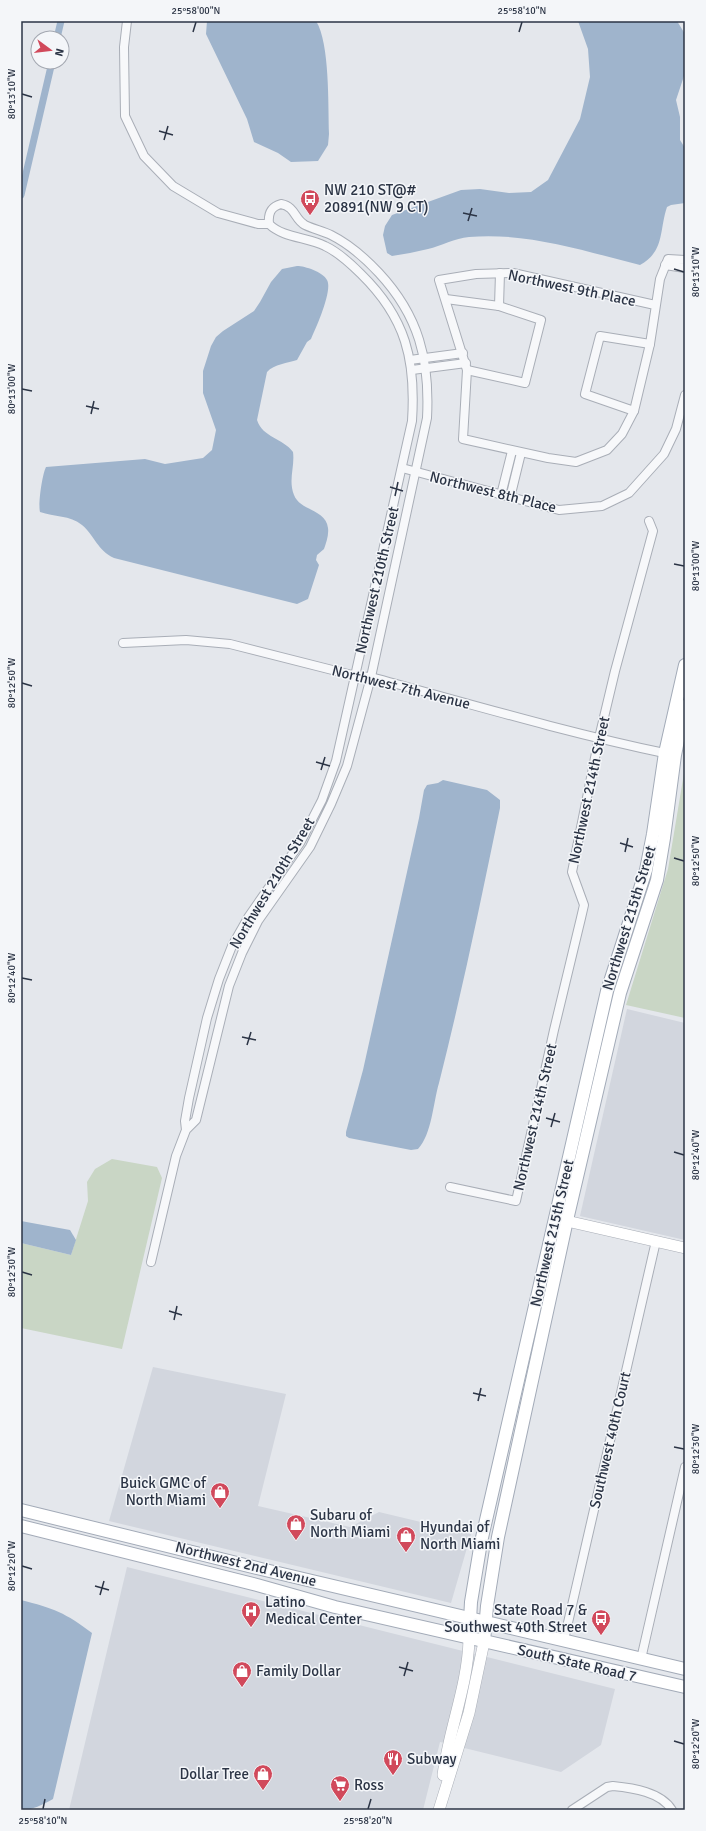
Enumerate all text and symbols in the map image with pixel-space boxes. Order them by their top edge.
text: 25°58'00"N [172,5,220,17]
text: 25°58'10"N [498,5,546,17]
north arrow [30,30,70,70]
text: N [52,47,66,58]
text: 80°13'10"W [6,68,18,119]
place label: NW 210 ST@# 20891(NW 9 CT) [324,181,429,216]
bus stop icon: NW 210 ST@# 20891(NW 9 CT) [299,188,321,216]
text: 80°13'10"W [690,246,702,297]
street label: Northwest 9th Place [507,266,637,310]
text: 80°13'00"W [6,363,18,414]
street label: Northwest 8th Place [428,468,558,516]
street label: Northwest 210th Street [351,505,403,655]
text: 80°13'00"W [690,540,702,591]
text: 80°12'50"W [6,657,18,708]
street label: Northwest 7th Avenue [330,661,472,713]
street label: Northwest 214th Street [565,715,613,865]
street label: Northwest 210th Street [226,814,318,952]
text: 80°12'50"W [690,835,702,886]
street label: Northwest 215th Street [598,843,660,993]
text: 80°12'40"W [6,952,18,1003]
street label: Northwest 214th Street [509,1042,561,1192]
text: 80°12'40"W [690,1129,702,1180]
street label: Northwest 215th Street [526,1158,578,1308]
text: 80°12'30"W [6,1246,18,1297]
street label: Southwest 40th Court [586,1370,634,1510]
text: 80°12'30"W [690,1423,702,1474]
place label: Buick GMC of North Miami [120,1474,207,1509]
shop icon: Buick GMC of North Miami [209,1481,231,1509]
place label: Subaru of North Miami [310,1506,390,1541]
shop icon: Subaru of North Miami [285,1513,307,1541]
place label: Hyundai of North Miami [420,1518,500,1553]
shop icon: Hyundai of North Miami [395,1525,417,1553]
street label: Northwest 2nd Avenue [174,1538,318,1590]
text: 80°12'20"W [6,1540,18,1591]
place label: Latino Medical Center [265,1593,362,1628]
hospital icon: Latino Medical Center [240,1600,262,1628]
place label: State Road 7 & Southwest 40th Street [444,1601,588,1636]
bus stop icon: State Road 7 & Southwest 40th Street [590,1608,612,1636]
street label: South State Road 7 [516,1641,638,1685]
shop icon: Family Dollar [231,1660,253,1688]
place label: Family Dollar [256,1662,341,1680]
text: 80°12'20"W [690,1718,702,1769]
restaurant icon: Subway [382,1748,404,1776]
place label: Subway [407,1750,457,1768]
shop icon: Dollar Tree [252,1763,274,1791]
place label: Dollar Tree [179,1765,249,1783]
supermarket icon: Ross [329,1774,351,1802]
place label: Ross [354,1776,384,1794]
text: 25°58'10"N [19,1815,67,1827]
text: 25°58'20"N [344,1815,392,1827]

